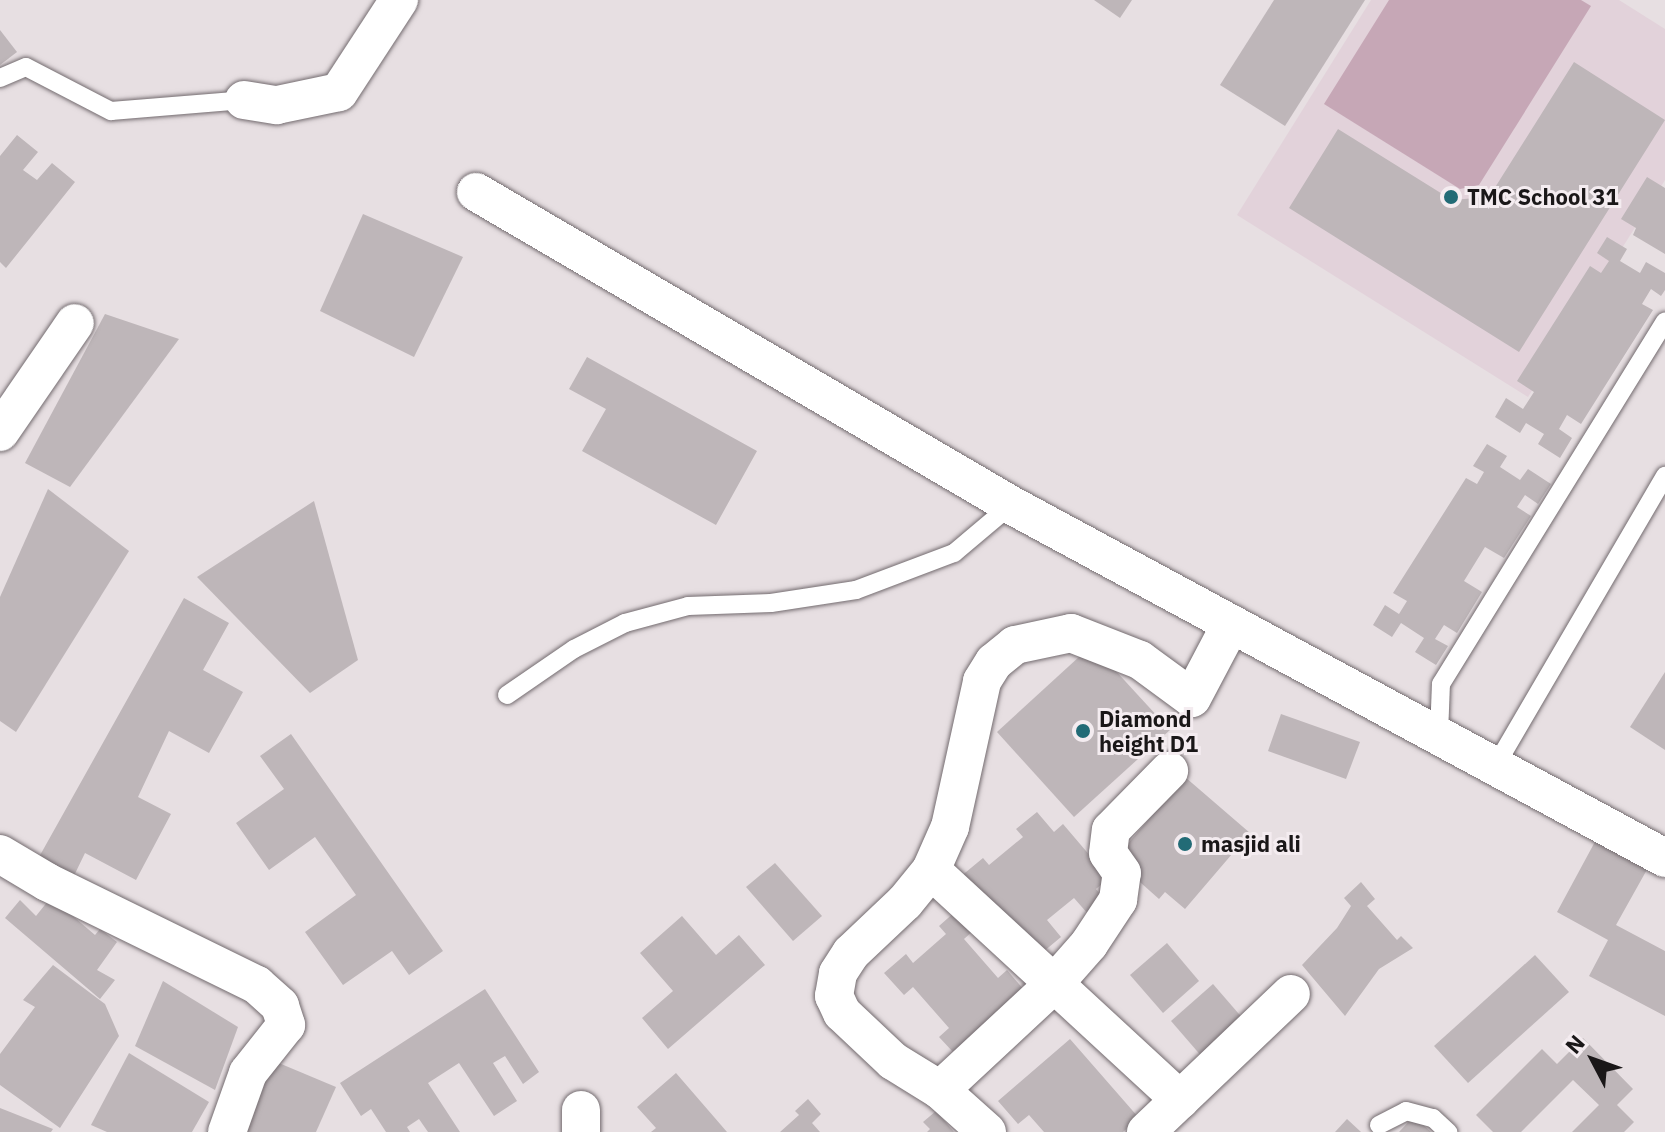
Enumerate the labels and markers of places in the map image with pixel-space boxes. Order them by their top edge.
place label: TMC School 31 [1467,184,1619,210]
marker: TMC School 31 [1442,188,1460,206]
place label: Diamond height D1 [1099,705,1198,756]
marker: Diamond height D1 [1074,722,1092,740]
place label: masjid ali [1201,831,1301,857]
marker: masjid ali [1176,835,1194,853]

